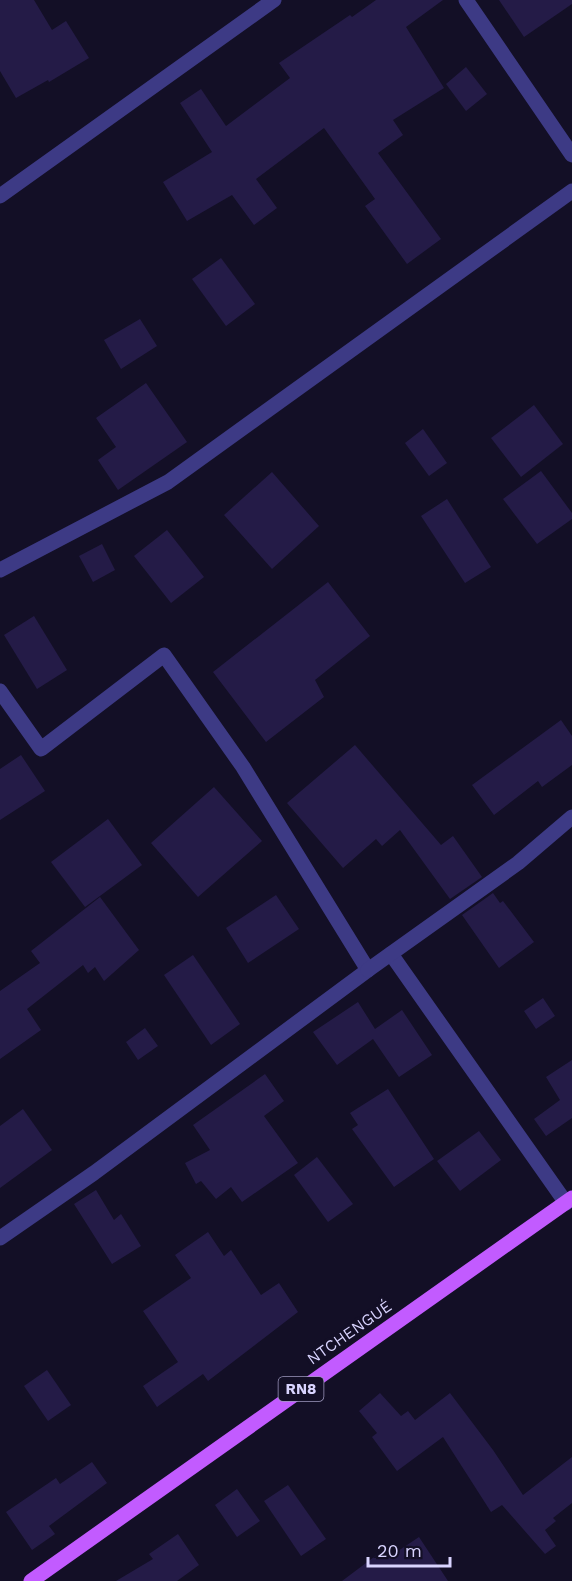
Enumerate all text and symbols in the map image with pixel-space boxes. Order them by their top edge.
street label: NTCHENGUÉ [303,1296,395,1369]
road number: RN8 [278,1377,324,1401]
scale bar [368,1530,450,1568]
text: 20 m [377,1540,422,1561]

